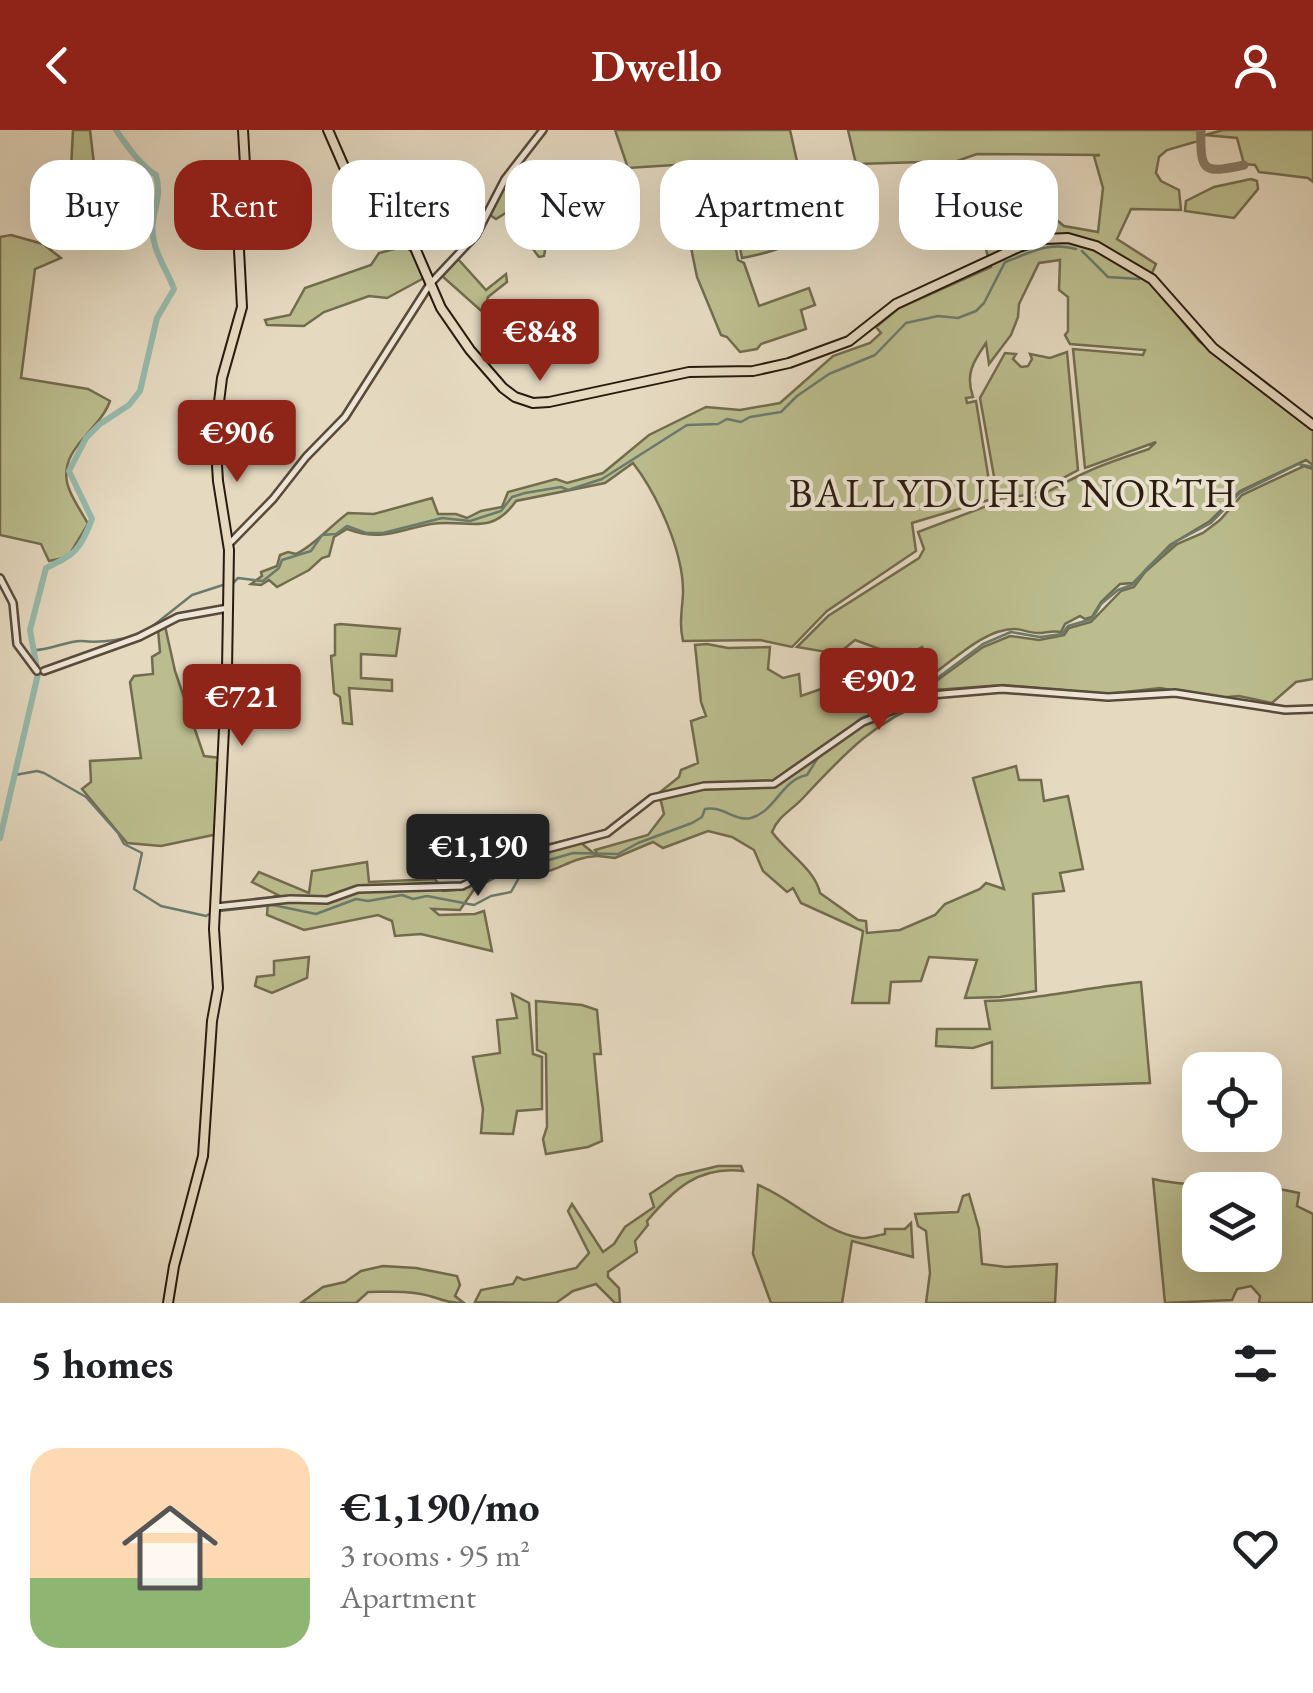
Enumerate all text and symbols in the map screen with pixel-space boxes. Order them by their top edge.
text: Dwello [591,36,722,94]
icon: back [30,38,85,93]
icon: person [1228,38,1283,93]
chip: Buy [30,160,154,250]
chip: Rent [174,160,312,250]
chip: Filters [332,160,485,250]
chip: New [505,160,640,250]
chip: Apartment [660,160,879,250]
chip: House [899,160,1058,250]
pin: €848 [481,299,599,384]
text: €848 [503,310,577,352]
pin: €906 [178,400,296,485]
text: €906 [200,411,274,453]
district label: BALLYDUHIG NORTH [789,467,1239,519]
pin: €902 [820,648,938,733]
text: €902 [842,659,916,701]
pin: €721 [183,664,301,749]
text: €721 [205,675,279,717]
pin: €1,190 [397,814,559,899]
text: €1,190 [428,825,528,867]
map controls [1182,1052,1282,1272]
button: locate [1182,1052,1282,1152]
button: layers [1182,1172,1282,1272]
text: 5 homes [30,1336,173,1391]
icon: filters [1228,1336,1283,1391]
text: €1,190/mo [340,1479,540,1534]
icon: home [110,1488,230,1608]
icon: heart [1228,1521,1283,1576]
text: 3 rooms · 95 m² [340,1534,530,1576]
text: Apartment [340,1576,476,1618]

